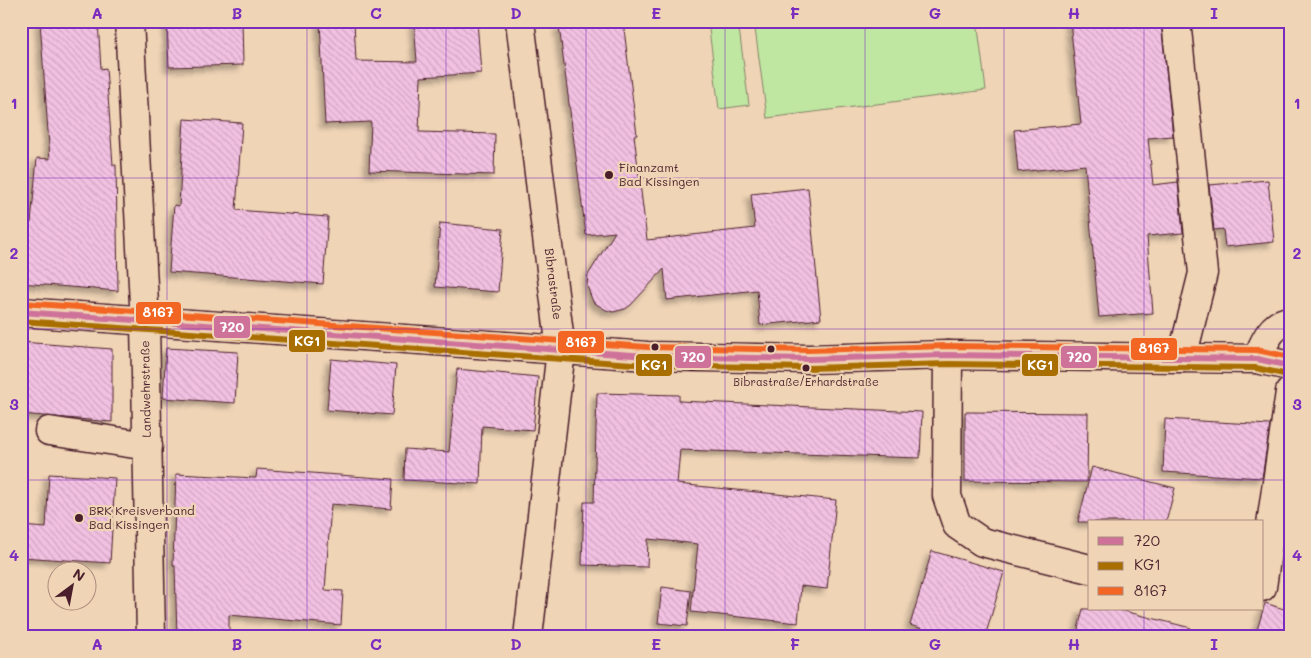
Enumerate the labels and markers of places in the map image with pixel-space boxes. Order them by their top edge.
place label: Finanzamt Bad Kissingen [619,159,699,189]
marker: Finanzamt Bad Kissingen [603,169,615,181]
unlabelled marker [650,342,660,352]
unlabelled marker [766,344,776,354]
marker: Bibrastraße/Erhardstraße [801,363,811,373]
place label: Bibrastraße/Erhardstraße [733,374,879,389]
place label: BRK Kreisverband Bad Kissingen [89,502,195,532]
marker: BRK Kreisverband Bad Kissingen [73,512,85,524]

